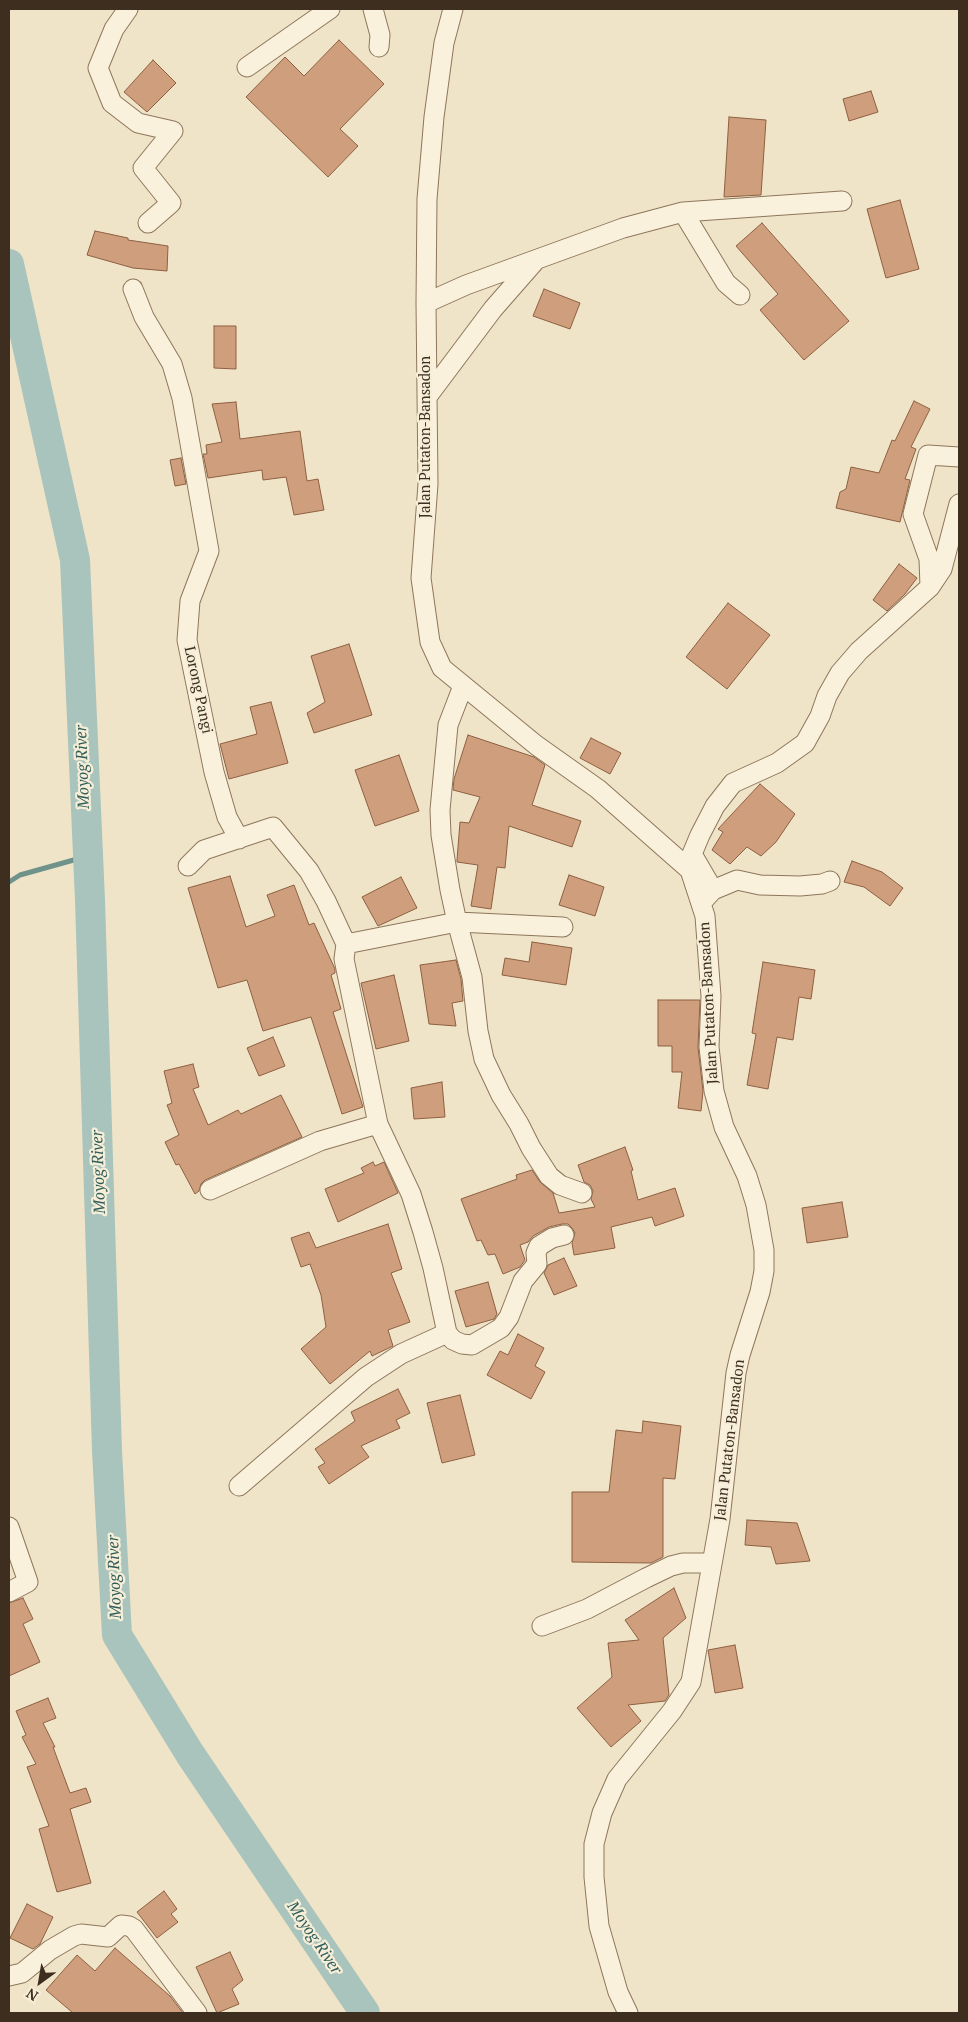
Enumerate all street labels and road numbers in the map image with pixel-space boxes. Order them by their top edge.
street label: Jalan Putaton-Bansadon [417,356,435,518]
street label: Lorong Pangi [180,645,216,735]
street label: Jalan Putaton-Bansadon [696,921,722,1085]
street label: Jalan Putaton-Bansadon [711,1358,749,1522]

